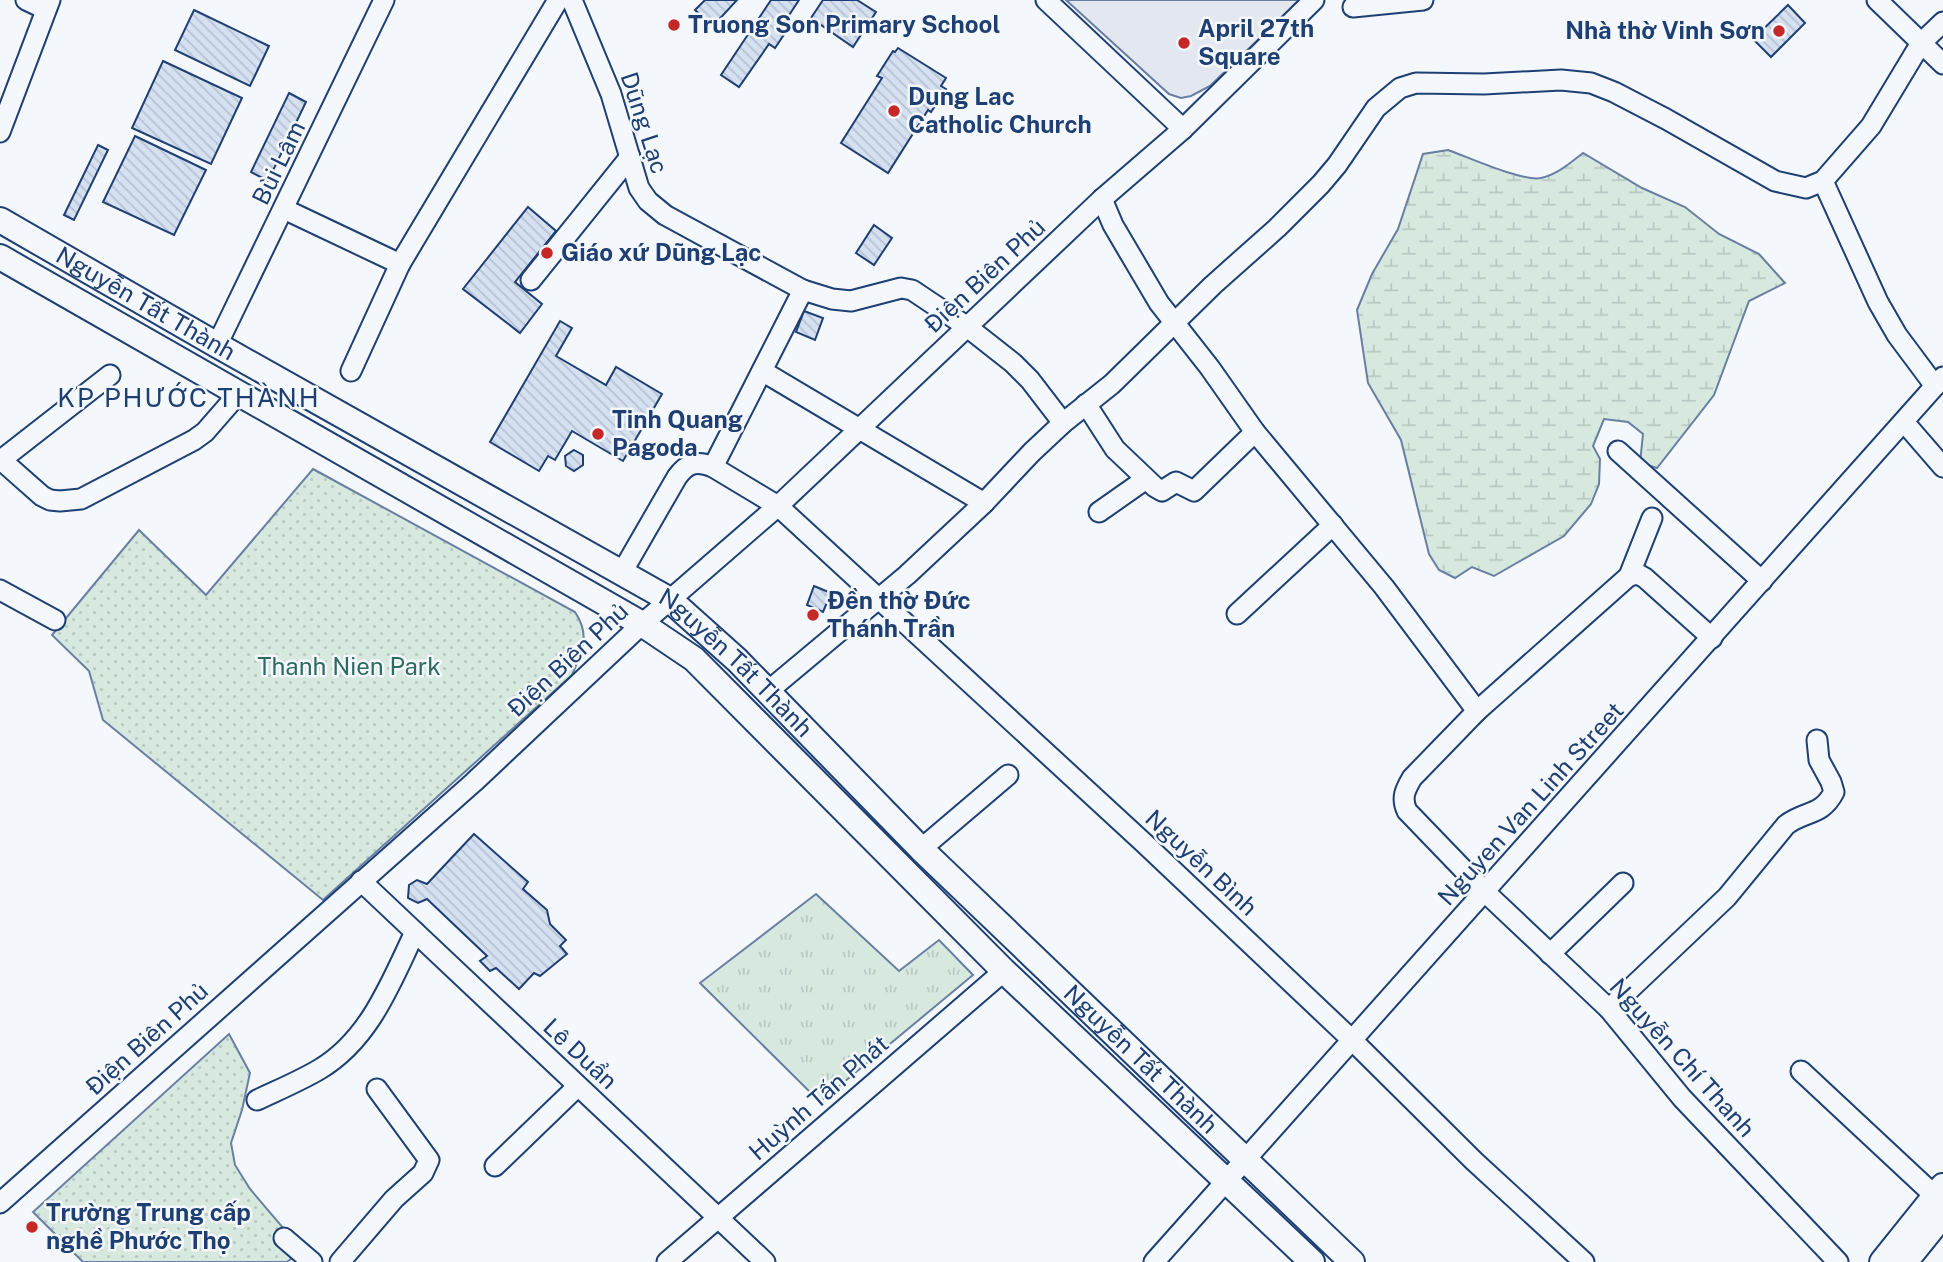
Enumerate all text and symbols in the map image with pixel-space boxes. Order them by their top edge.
place label: Truong Son Primary School [688,10,1000,38]
place label: April 27th Square [1198,14,1314,70]
place label: Nhà thờ Vinh Sơn [1565,16,1765,44]
marker: Truong Son Primary School [666,17,682,33]
marker: Nhà thờ Vinh Sơn [1771,23,1787,39]
marker: April 27th Square [1176,35,1192,51]
street label: Dũng Lạc [615,68,675,177]
place label: Dung Lac Catholic Church [908,82,1092,138]
marker: Dung Lac Catholic Church [886,103,902,119]
street label: Bùi Lâm [246,116,310,209]
street label: Điện Biên Phủ [918,212,1050,338]
place label: Giáo xứ Dũng Lạc [561,238,761,266]
street label: Nguyễn Tất Thành [51,240,241,365]
marker: Giáo xứ Dũng Lạc [539,245,555,261]
district label: KP PHƯỚC THÀNH [57,382,321,413]
place label: Tinh Quang Pagoda [612,405,743,461]
marker: Tinh Quang Pagoda [590,426,606,442]
street label: Nguyễn Tất Thành [655,582,819,742]
place label: Đền thờ Đức Thánh Trần [827,586,971,642]
street label: Điện Biên Phủ [501,596,633,722]
marker: Đền thờ Đức Thánh Trần [805,607,821,623]
park label: Thanh Nien Park [257,652,441,680]
street label: Nguyen Van Linh Street [1432,696,1629,911]
street label: Nguyễn Bình [1140,804,1263,921]
street label: Nguyễn Chí Thanh [1604,972,1761,1142]
street label: Điện Biên Phủ [80,976,213,1100]
street label: Nguyễn Tất Thành [1059,979,1224,1139]
street label: Lê Duẩn [538,1012,623,1094]
street label: Huỳnh Tấn Phát [743,1029,894,1165]
place label: Trường Trung cấp nghề Phước Thọ [46,1198,251,1254]
marker: Trường Trung cấp nghề Phước Thọ [24,1219,40,1235]

